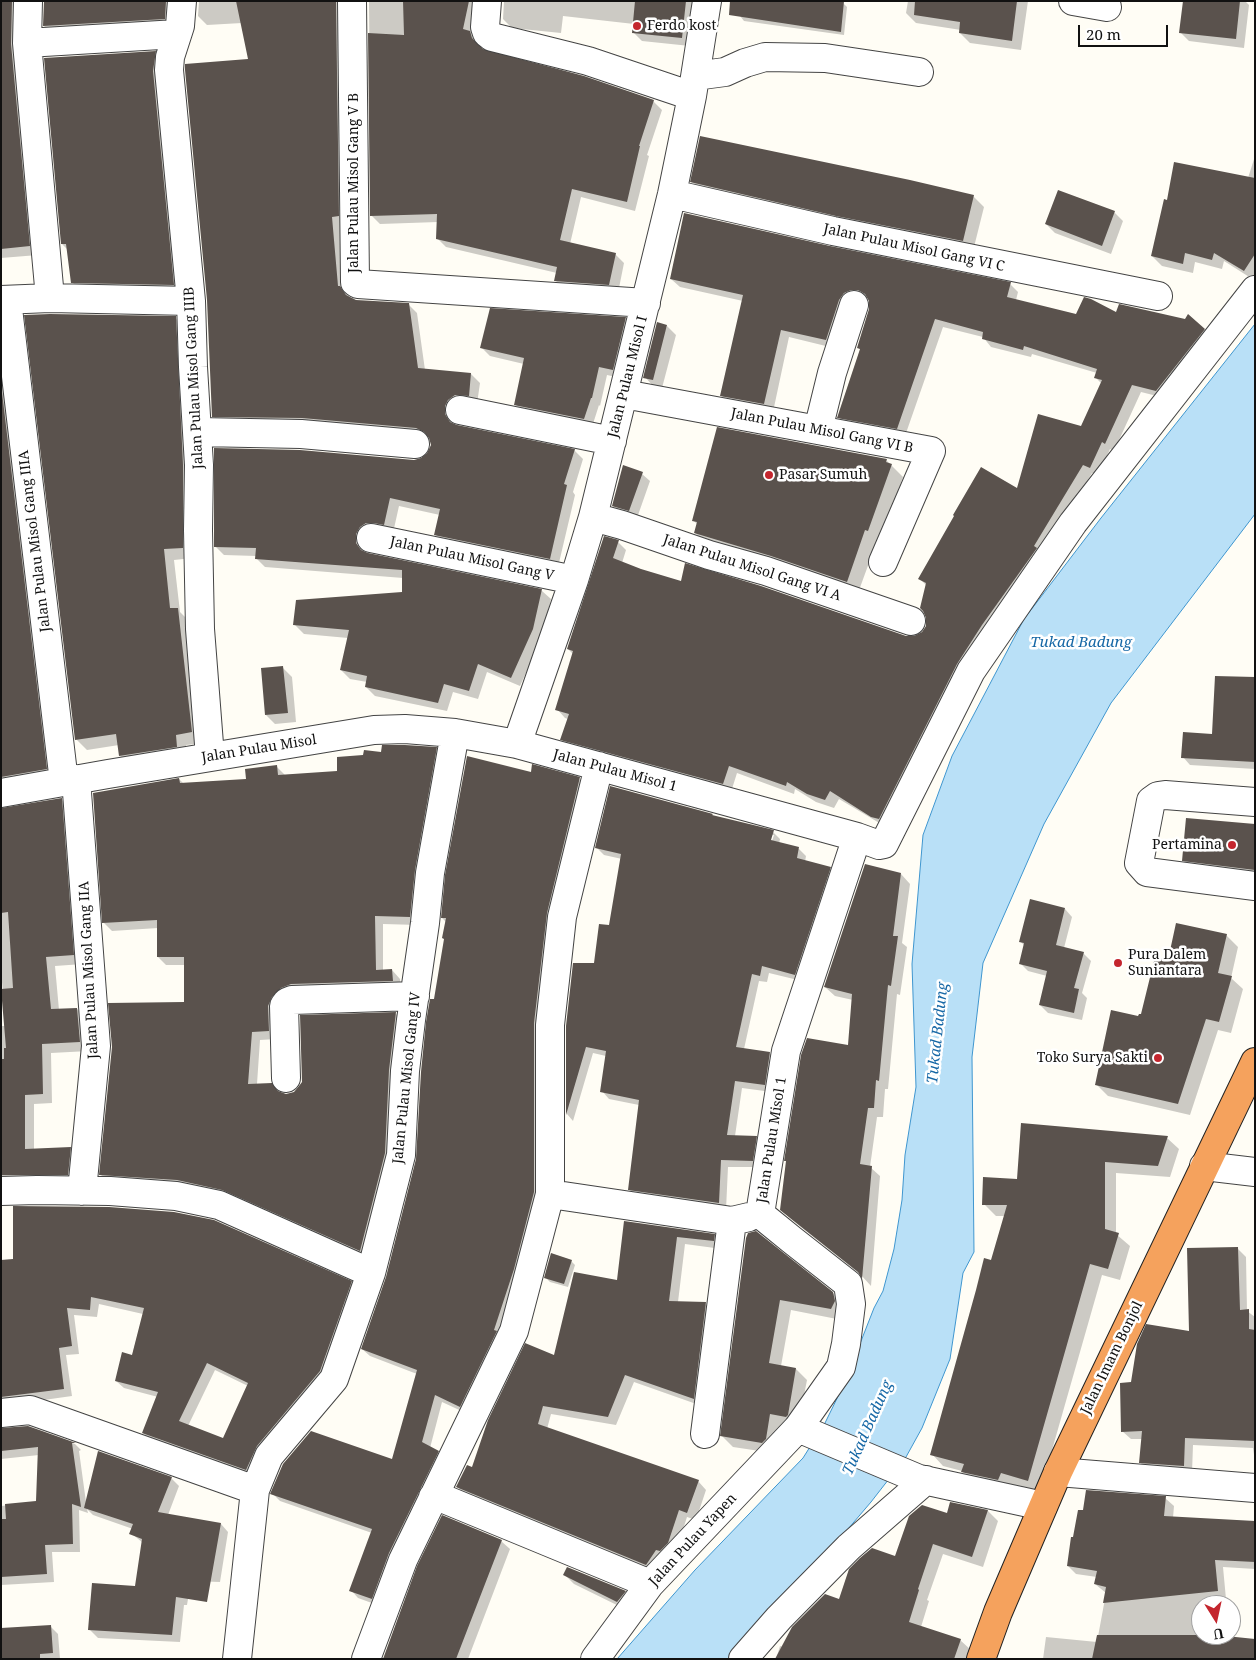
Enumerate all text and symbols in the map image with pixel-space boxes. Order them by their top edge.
scale bar [1081,15,1171,47]
place label: Ferdo kost [647,18,716,34]
marker: Ferdo kost [631,20,643,32]
text: 20 m [1086,24,1121,44]
street label: Jalan Pulau Misol Gang V B [346,93,362,273]
street label: Jalan Pulau Misol Gang VI C [822,221,1006,275]
street label: Jalan Pulau Misol Gang IIIB [181,286,207,470]
street label: Jalan Pulau Misol I [605,314,651,440]
street label: Jalan Pulau Misol Gang VI B [729,405,915,457]
street label: Jalan Pulau Misol Gang IIIA [15,449,55,633]
place label: Pasar Sumuh [779,467,867,483]
marker: Pasar Sumuh [763,469,775,481]
street label: Jalan Pulau Misol Gang VI A [661,531,843,605]
street label: Jalan Pulau Misol Gang V [388,533,556,585]
water label: Tukad Badung [1030,634,1132,652]
street label: Jalan Pulau Misol [200,732,318,766]
street label: Jalan Pulau Misol 1 [551,746,679,796]
place label: Pertamina [1152,837,1222,853]
marker: Pertamina [1226,839,1238,851]
street label: Jalan Pulau Misol Gang IIA [76,881,102,1059]
place label: Pura Dalem Suniantara [1128,947,1206,980]
marker: Pura Dalem Suniantara [1112,957,1124,969]
water label: Tukad Badung [924,982,952,1084]
street label: Jalan Pulau Misol Gang IV [390,991,424,1165]
place label: Toko Surya Sakti [1037,1050,1148,1066]
marker: Toko Surya Sakti [1152,1052,1164,1064]
street label: Jalan Pulau Misol 1 [754,1076,790,1204]
street label: Jalan Imam Bonjol [1077,1299,1147,1417]
water label: Tukad Badung [839,1378,897,1478]
street label: Jalan Pulau Yapen [646,1490,740,1590]
north arrow [1191,1595,1241,1645]
text: U [1212,1624,1225,1645]

